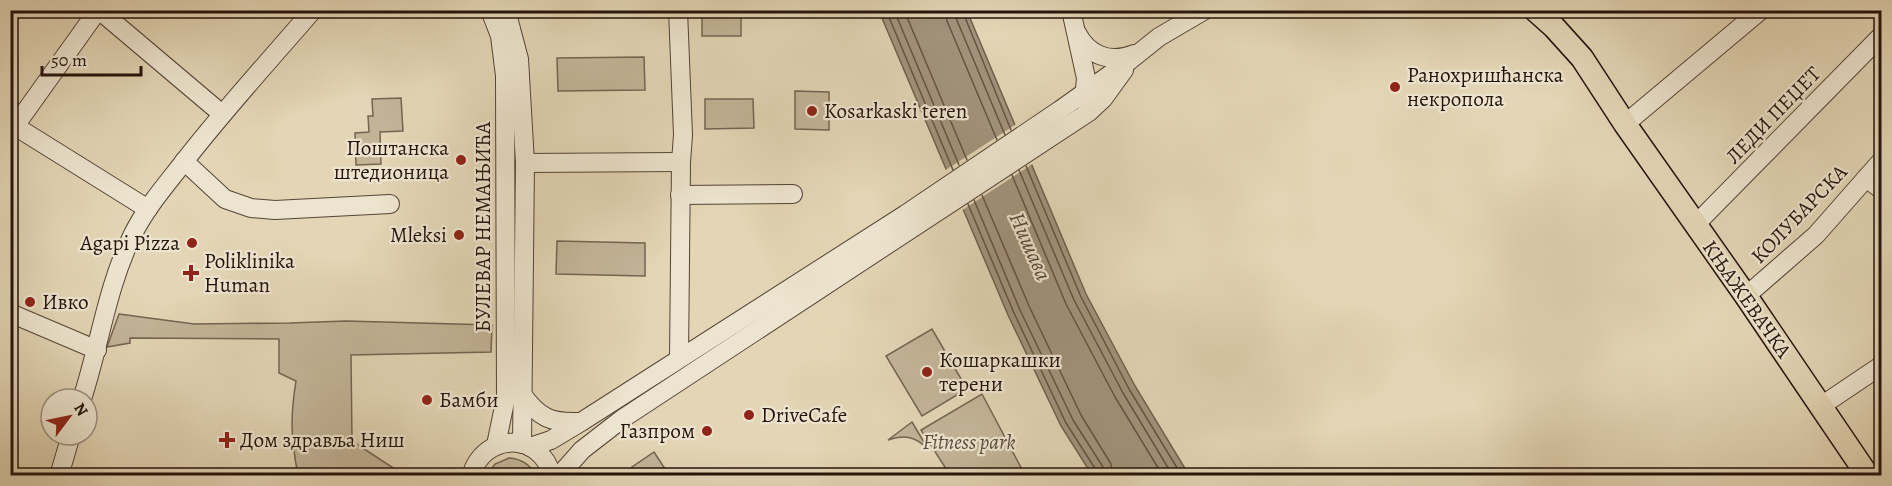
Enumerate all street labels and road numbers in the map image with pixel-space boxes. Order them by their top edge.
street label: ЛЕДИ ПЕЏЕТ [1719,60,1827,170]
street label: БУЛЕВАР НЕМАЊИЋА [469,121,497,332]
street label: КОЛУБАРСКА [1745,158,1854,270]
street label: КЊАЖЕВАЧКА [1696,234,1799,364]

